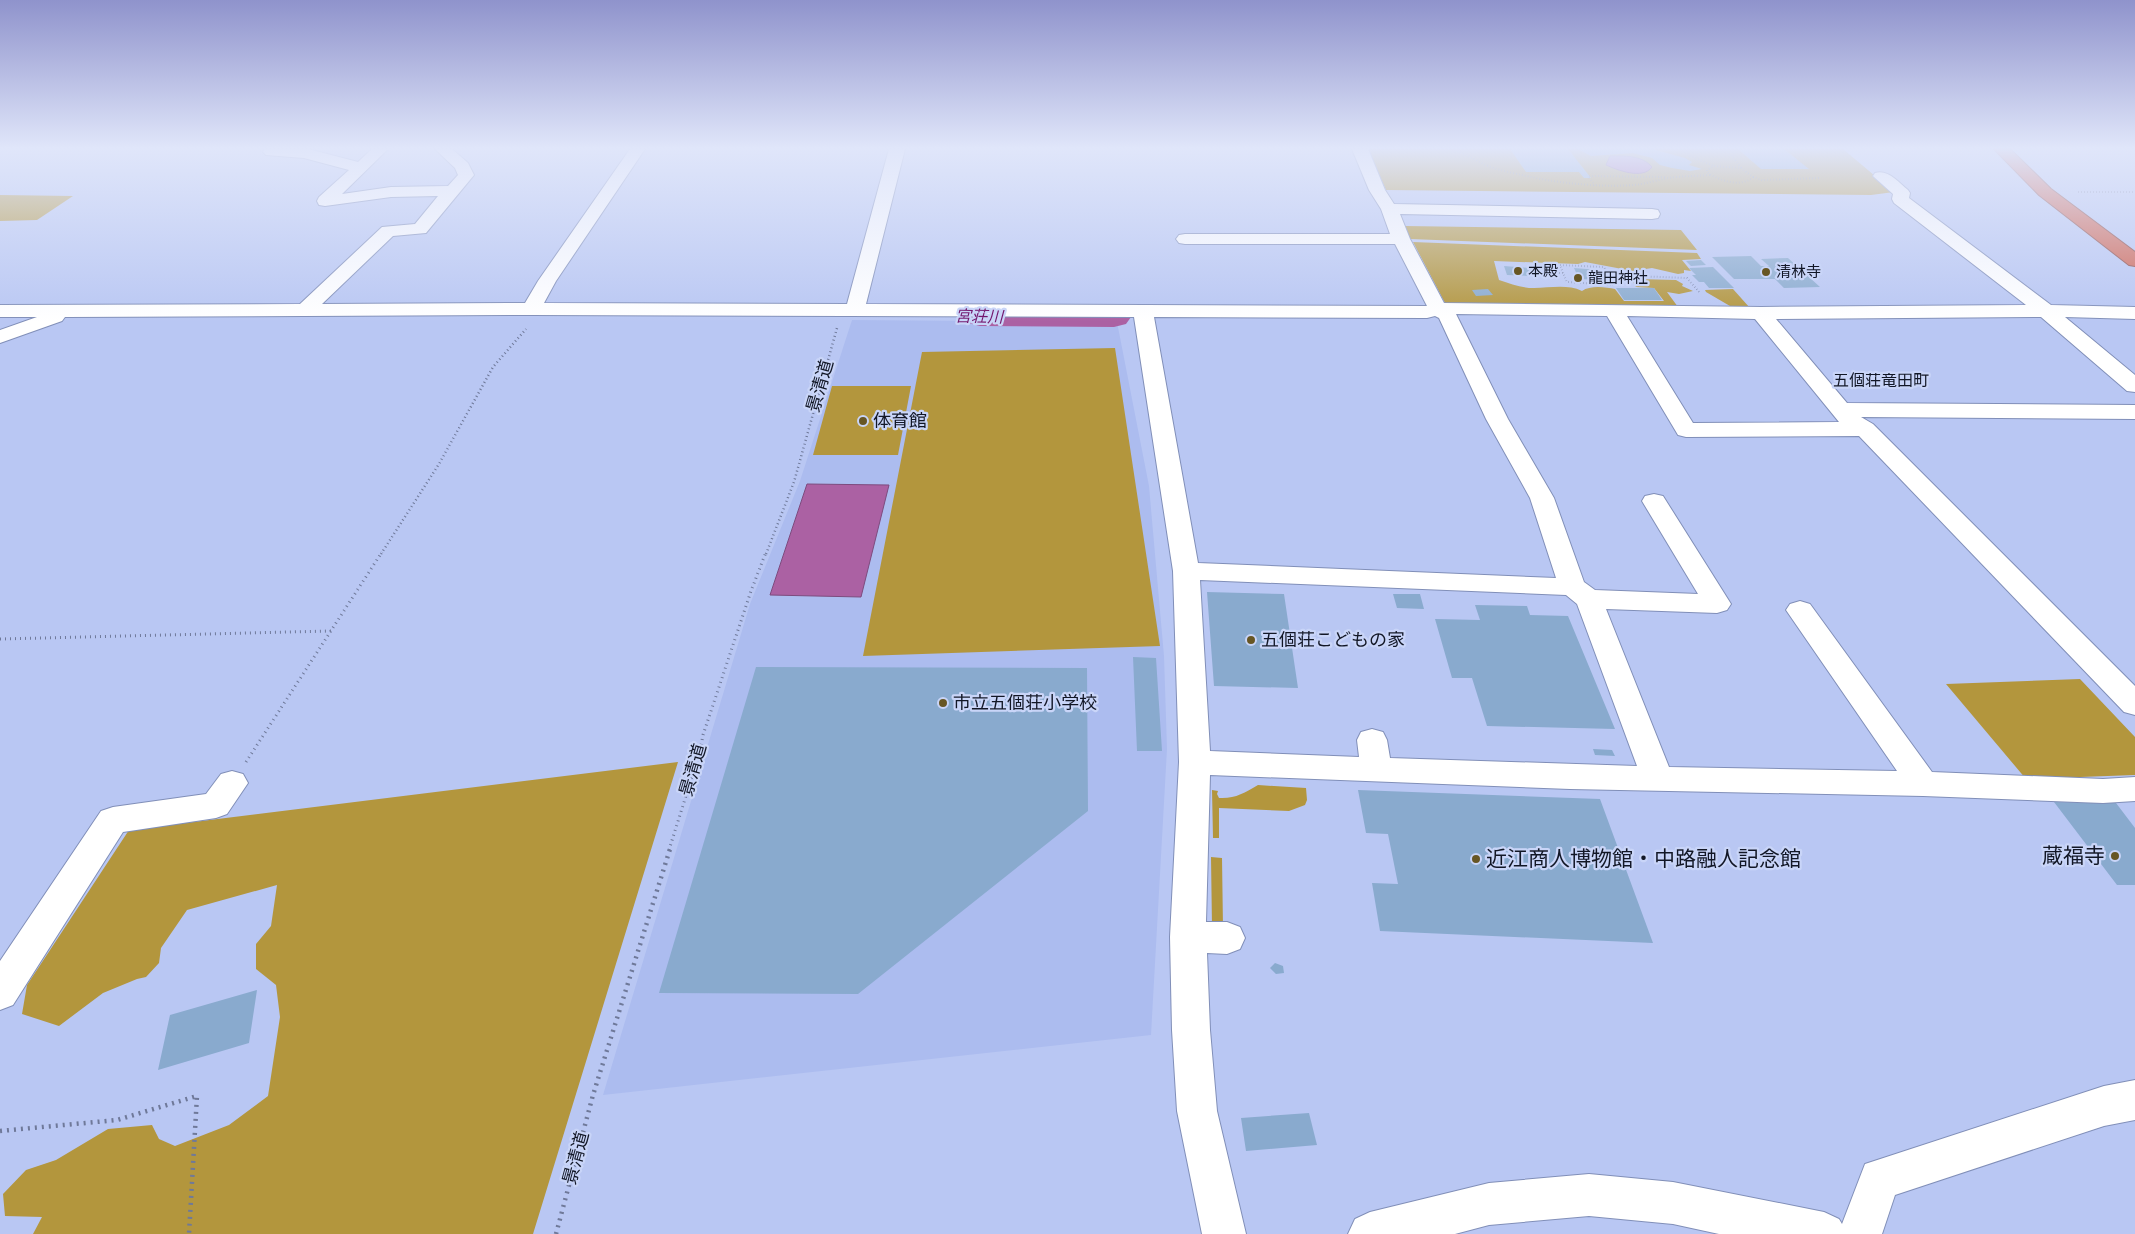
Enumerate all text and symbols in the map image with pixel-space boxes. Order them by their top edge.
place label: 本殿 [1528,261,1558,281]
place label: 清林寺 [1776,262,1821,282]
marker: 本殿 [1512,265,1524,277]
marker: 清林寺 [1760,266,1772,278]
place label: 龍田神社 [1588,268,1648,288]
marker: 龍田神社 [1572,272,1584,284]
water label: 宮荘川 [955,306,1005,328]
street label: 景清道 [801,357,839,415]
district label: 五個荘竜田町 [1833,370,1929,392]
place label: 体育館 [873,409,927,433]
marker: 体育館 [857,415,869,427]
place label: 五個荘こどもの家 [1261,628,1405,652]
marker: 五個荘こどもの家 [1245,634,1257,646]
place label: 市立五個荘小学校 [953,691,1097,715]
marker: 市立五個荘小学校 [937,697,949,709]
street label: 景清道 [674,741,712,799]
place label: 蔵福寺 [2042,842,2105,870]
place label: 近江商人博物館・中路融人記念館 [1486,845,1801,873]
marker: 蔵福寺 [2109,850,2121,862]
marker: 近江商人博物館・中路融人記念館 [1470,853,1482,865]
street label: 景清道 [557,1129,595,1187]

